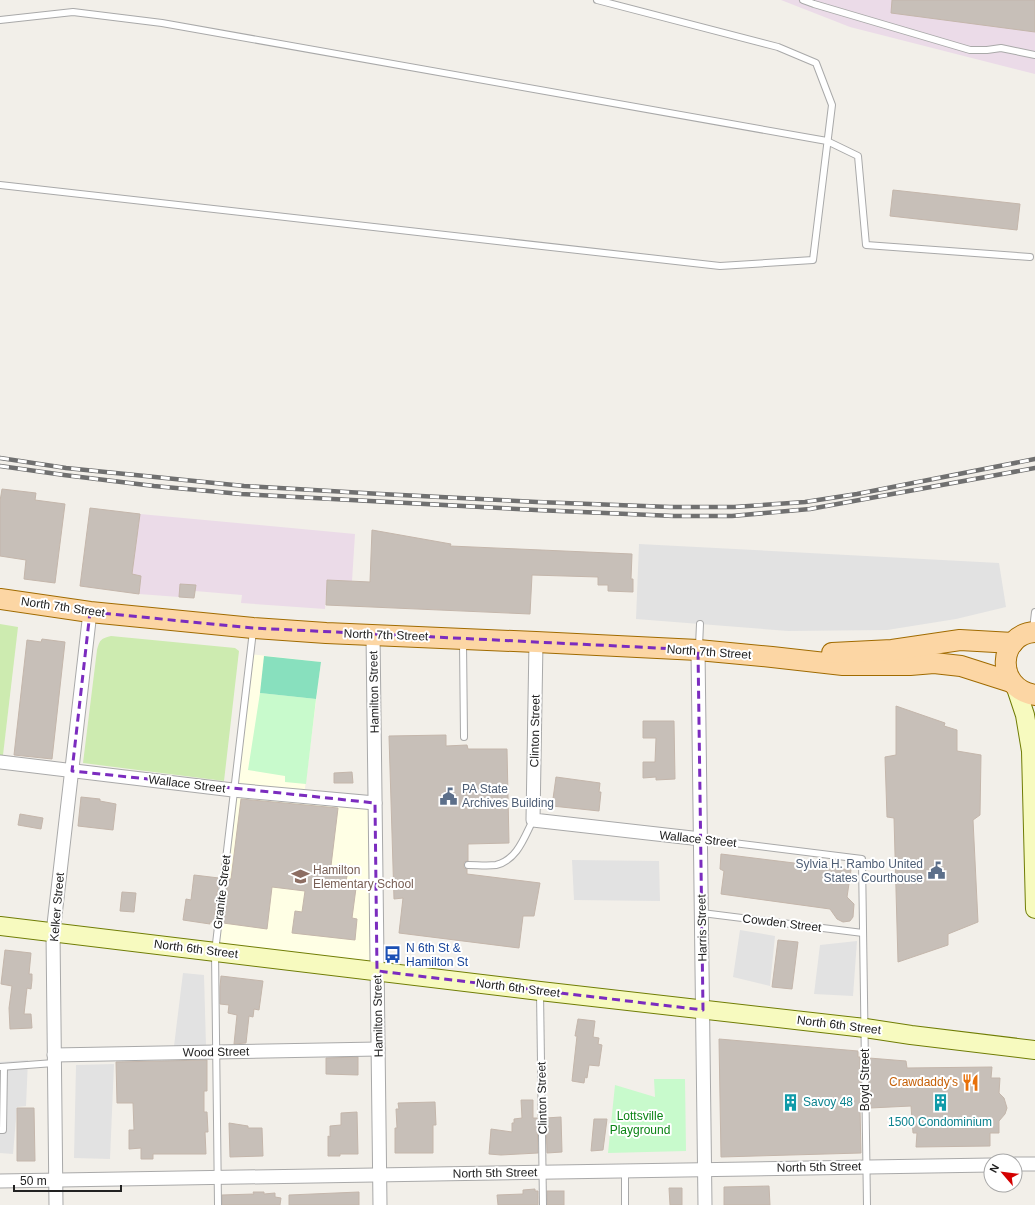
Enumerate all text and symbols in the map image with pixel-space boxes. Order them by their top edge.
street label: North 7th Street [20,594,107,620]
street label: North 7th Street [343,627,429,643]
street label: North 7th Street [666,642,752,662]
street label: Hamilton Street [366,650,382,733]
street label: Clinton Street [527,694,543,767]
street label: Wallace Street [148,772,227,796]
place label: PA State Archives Building [462,782,554,810]
public building icon: PA State Archives Building [439,786,459,806]
street label: Wallace Street [659,828,738,850]
street label: Granite Street [211,853,234,930]
place label: Sylvia H. Rambo United States Courthouse [796,857,923,885]
public building icon: Sylvia H. Rambo United States Courthouse [926,861,946,881]
place label: Hamilton Elementary School [313,863,414,891]
school or university icon: Hamilton Elementary School [290,867,310,887]
street label: Kelker Street [47,871,67,942]
street label: Harris Street [694,894,710,962]
street label: Cowden Street [742,911,823,935]
street label: North 6th Street [153,937,240,961]
place label: N 6th St & Hamilton St [406,941,469,969]
bus stop icon: N 6th St & Hamilton St [383,945,403,965]
street label: Hamilton Street [370,974,386,1057]
street label: North 6th Street [475,976,562,1000]
street label: North 6th Street [796,1013,883,1037]
street label: Wood Street [183,1044,250,1060]
street label: Boyd Street [858,1048,872,1111]
street label: Clinton Street [534,1061,550,1134]
restaurant icon: Crawdaddy's [961,1072,981,1092]
place label: Crawdaddy's [889,1075,958,1089]
building icon: Savoy 48 [780,1092,800,1112]
building icon: 1500 Condominium [930,1093,950,1113]
place label: Savoy 48 [803,1095,853,1109]
park label: Lottsville Playground [610,1109,670,1137]
place label: 1500 Condominium [888,1115,992,1129]
north arrow [983,1153,1023,1193]
street label: North 5th Street [777,1159,862,1175]
text: N [987,1162,1001,1175]
street label: North 5th Street [453,1165,538,1181]
scale bar [14,1167,121,1193]
text: 50 m [20,1174,47,1188]

